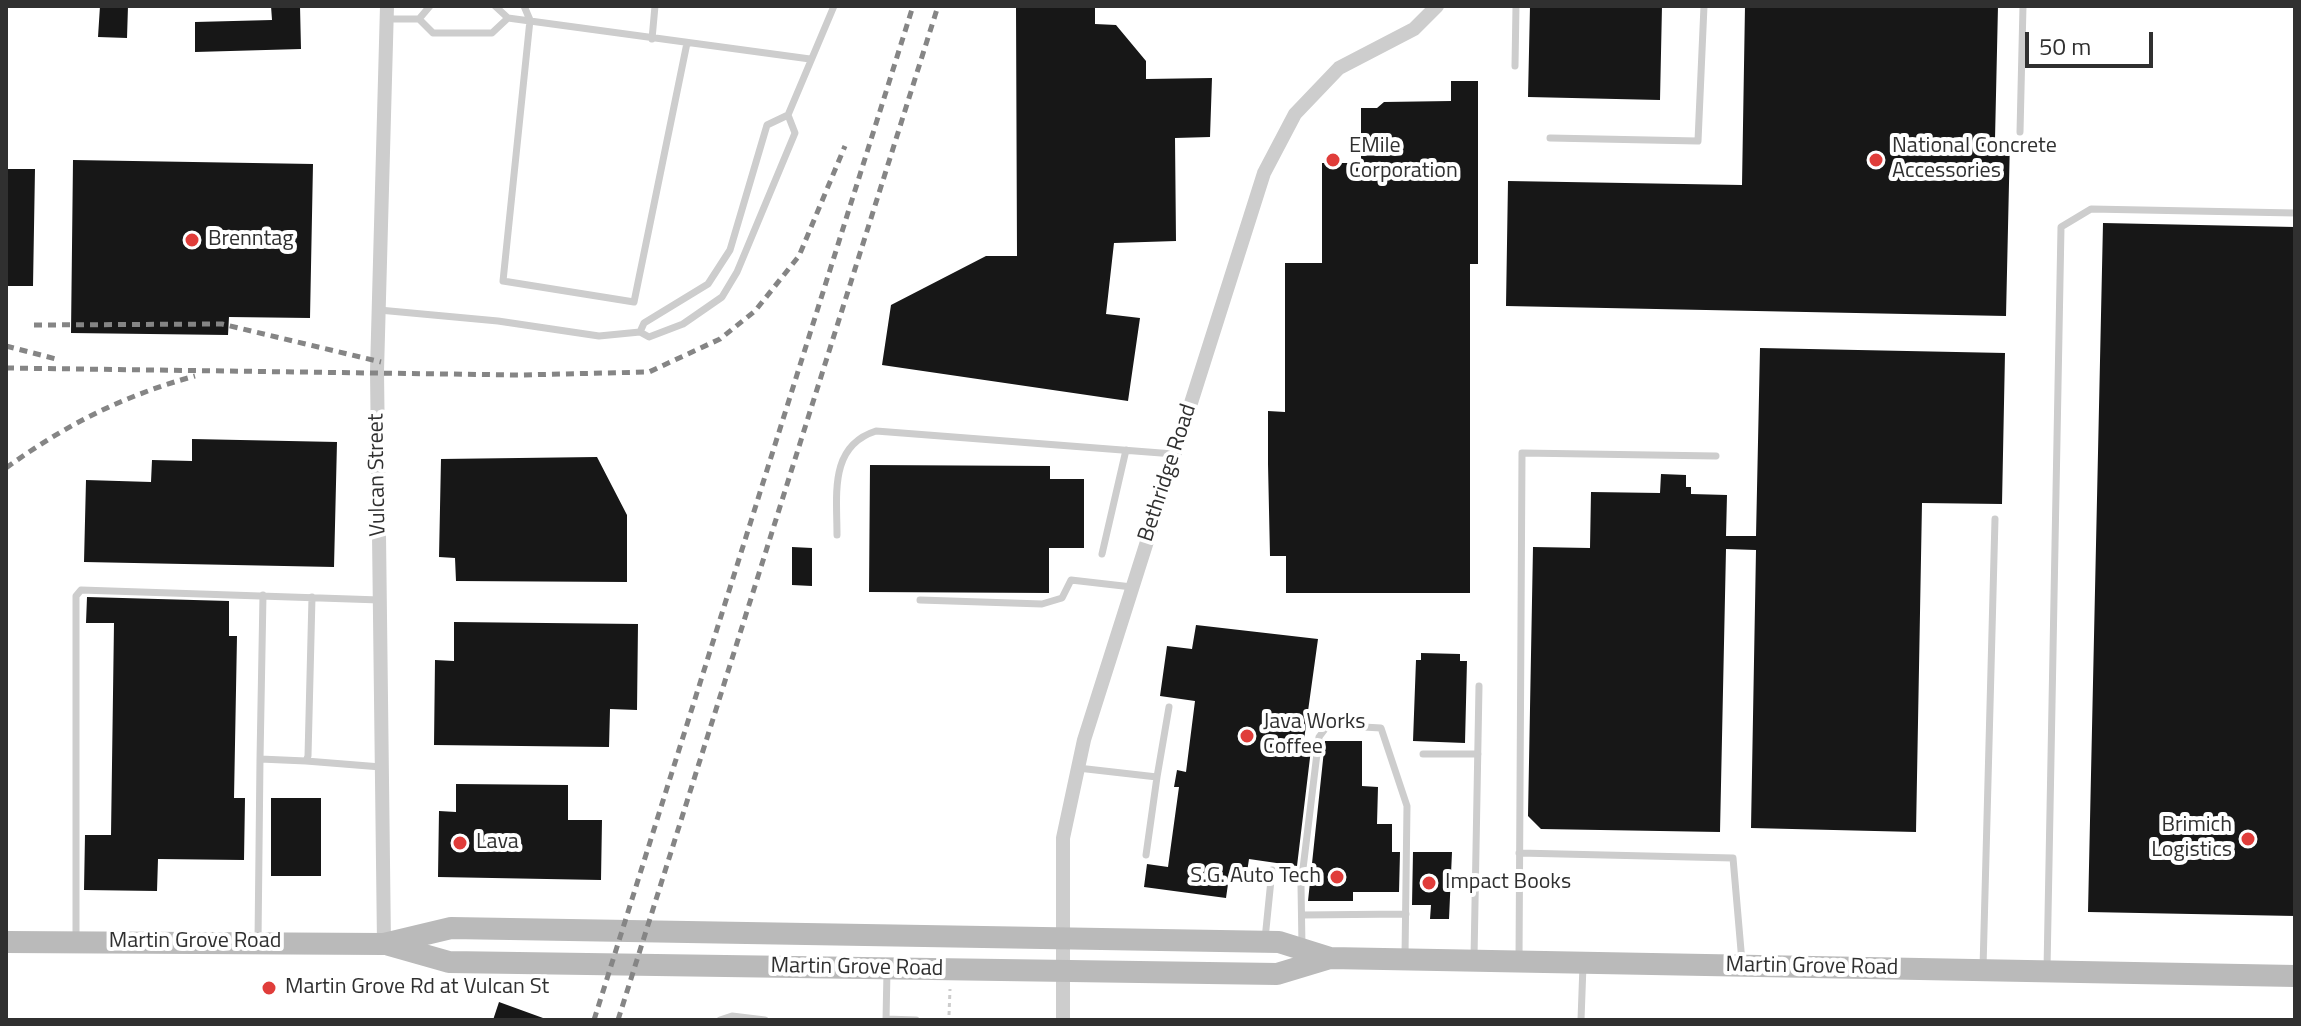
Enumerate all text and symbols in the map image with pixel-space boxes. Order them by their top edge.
scale bar [2029,16,2157,66]
text: 50 m [2039,28,2091,64]
place label: EMile Corporation [1349,134,1458,186]
place label: National Concrete Accessories [1892,134,2057,186]
marker: EMile Corporation [1324,151,1342,169]
marker: National Concrete Accessories [1867,151,1885,169]
place label: Brenntag [208,227,294,253]
marker: Brenntag [183,231,201,249]
street label: Bethridge Road [1133,401,1203,545]
street label: Vulcan Street [364,413,392,537]
place label: Java Works Coffee [1263,710,1366,762]
marker: Java Works Coffee [1238,727,1256,745]
place label: Brimich Logistics [2151,813,2232,864]
place label: Lava [476,830,519,856]
marker: Brimich Logistics [2239,830,2257,848]
marker: Lava [451,834,469,852]
place label: S.G. Auto Tech [1190,864,1321,890]
marker: S.G. Auto Tech [1328,868,1346,886]
place label: Impact Books [1445,870,1571,896]
marker: Impact Books [1420,874,1438,892]
street label: Martin Grove Road [109,929,281,955]
street label: Martin Grove Road [1725,952,1899,982]
street label: Martin Grove Road [770,953,944,983]
place label: Martin Grove Rd at Vulcan St [285,975,549,1001]
marker: Martin Grove Rd at Vulcan St [260,979,278,997]

